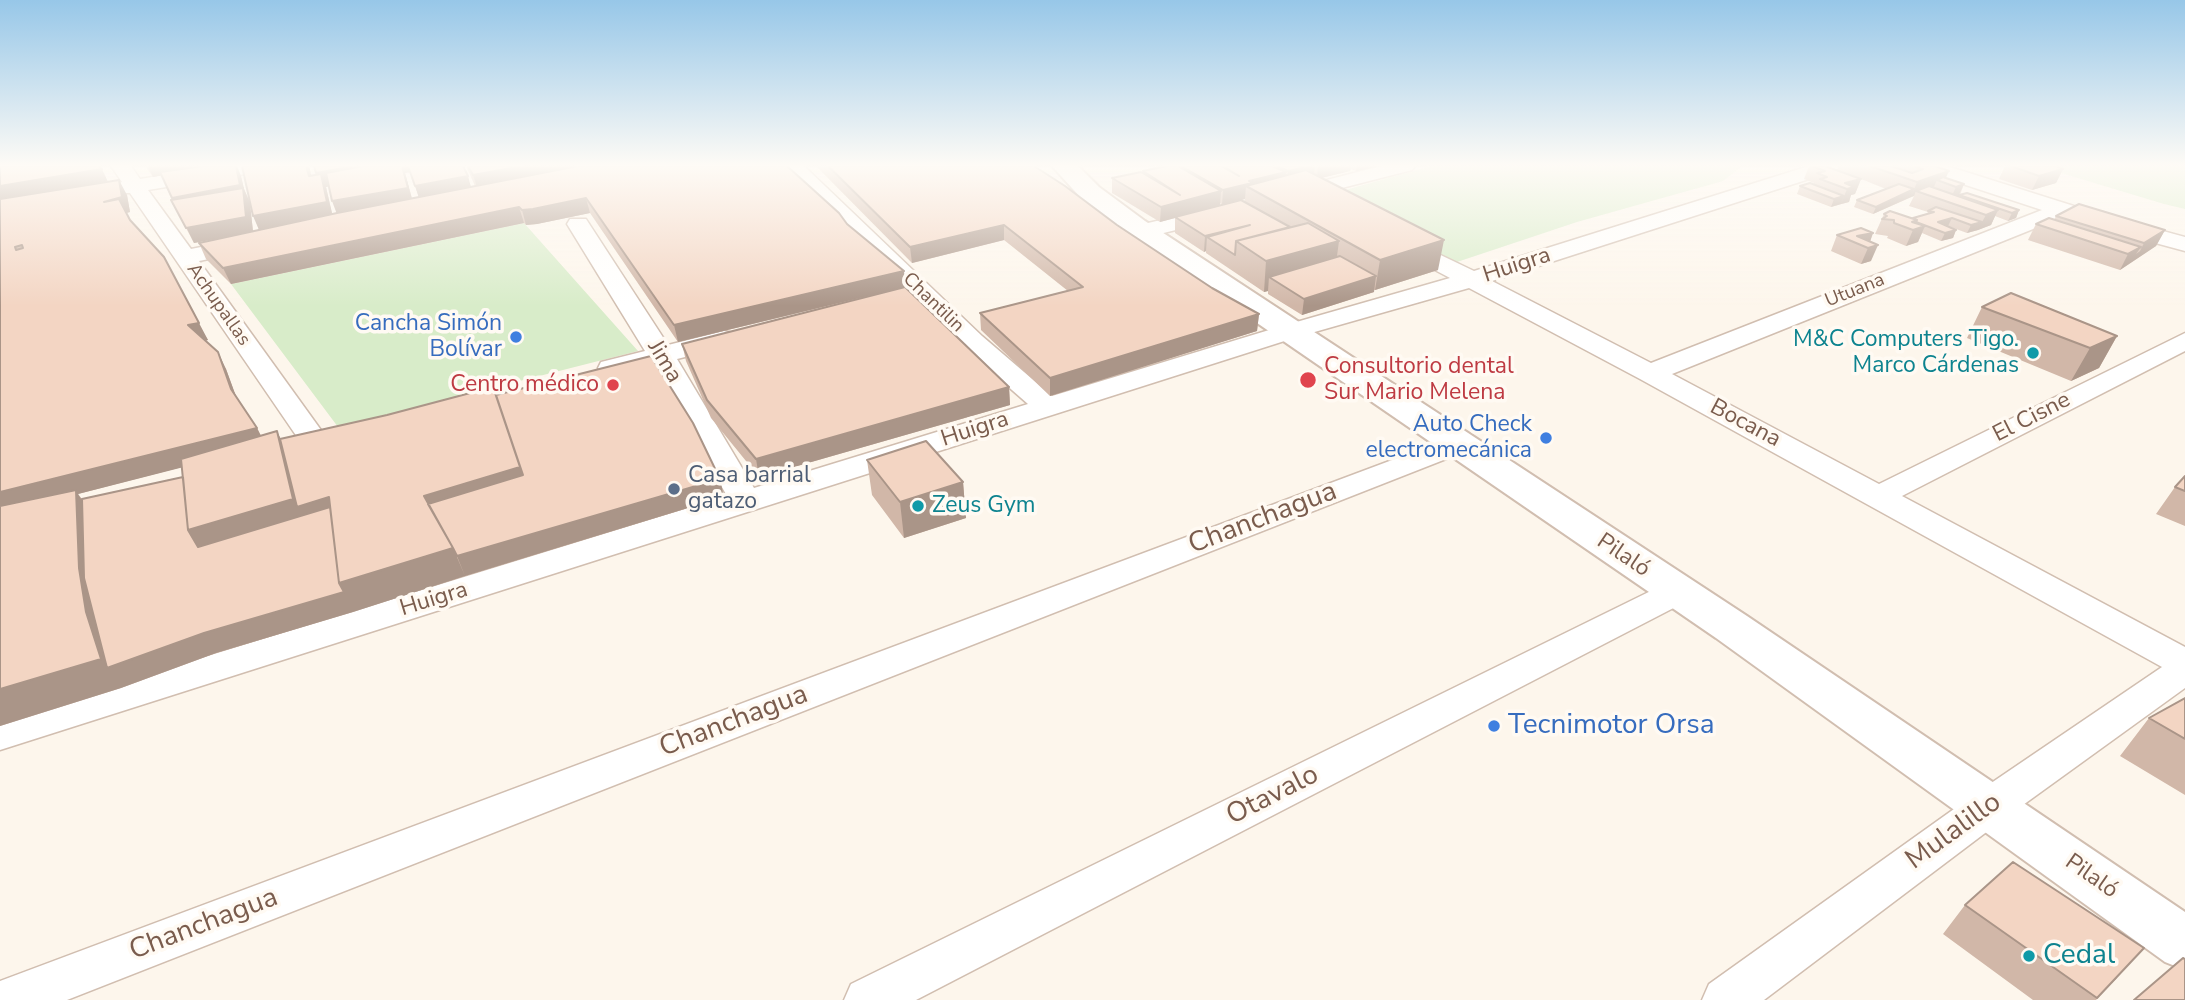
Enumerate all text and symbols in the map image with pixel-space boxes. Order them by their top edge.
street label: Huigra [1480,242,1554,290]
street label: Achupallas [181,259,255,351]
street label: Chantilin [898,268,968,338]
street label: Utuana [1822,269,1888,313]
place label: Cancha Simón Bolívar [355,310,502,364]
place label: M&C Computers Tigo. Marco Cárdenas [1793,326,2019,380]
marker: Cancha Simón Bolívar [508,329,524,345]
street label: Jima [641,336,687,388]
marker: M&C Computers Tigo. Marco Cárdenas [2025,345,2041,361]
place label: Consultorio dental Sur Mario Melena [1324,353,1514,407]
marker: Consultorio dental Sur Mario Melena [1298,370,1318,390]
place label: Centro médico [450,371,599,399]
marker: Centro médico [605,377,621,393]
street label: El Cisne [1989,387,2075,449]
street label: Bocana [1705,394,1785,454]
street label: Huigra [938,406,1012,454]
place label: Auto Check electromecánica [1365,411,1532,465]
marker: Auto Check electromecánica [1538,430,1554,446]
place label: Casa barrial gatazo [688,462,811,516]
street label: Chanchagua [1184,475,1342,563]
marker: Casa barrial gatazo [666,481,682,497]
place label: Zeus Gym [932,492,1036,520]
marker: Zeus Gym [910,498,926,514]
street label: Pilaló [1591,528,1655,584]
street label: Huigra [397,577,471,623]
street label: Chanchagua [655,678,813,766]
place label: Tecnimotor Orsa [1508,709,1714,743]
marker: Tecnimotor Orsa [1486,718,1502,734]
street label: Otavalo [1221,759,1325,833]
street label: Mulalillo [1900,786,2008,878]
street label: Pilaló [2059,849,2123,905]
street label: Chanchagua [125,881,283,969]
place label: Cedal [2043,939,2115,973]
marker: Cedal [2021,948,2037,964]

